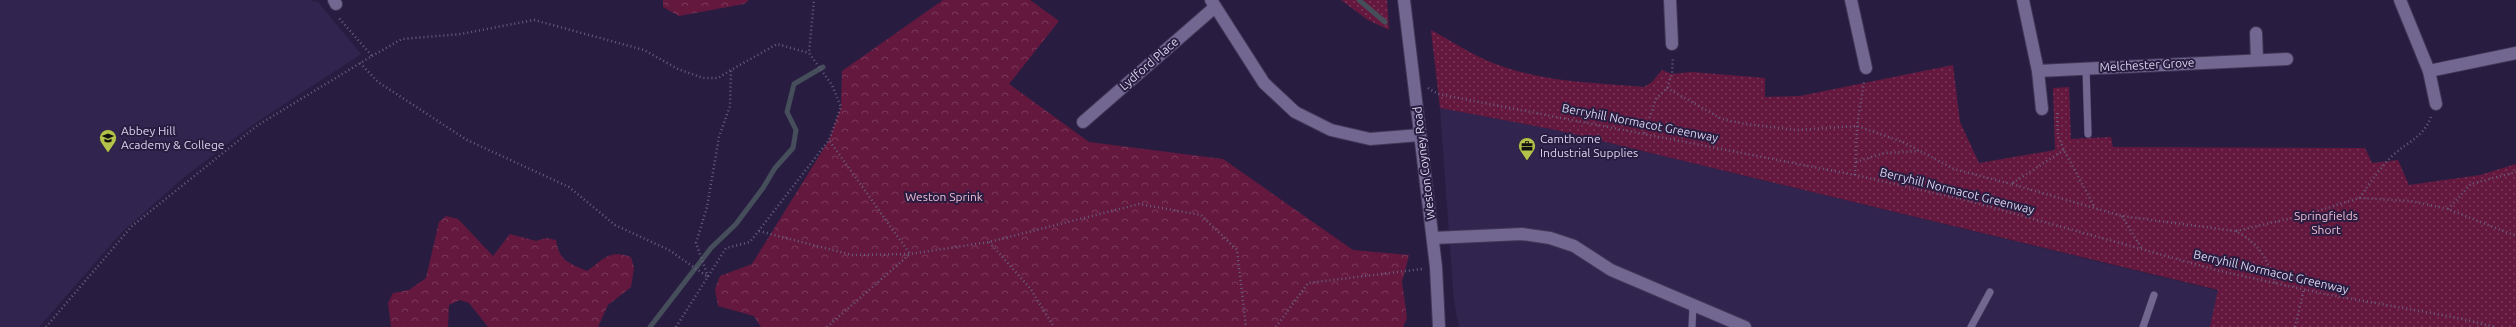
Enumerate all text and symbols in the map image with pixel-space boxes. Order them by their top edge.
street label: Lydford Place [1117,35,1181,93]
street label: Melchester Grove [2099,56,2195,73]
street label: Berryhill Normacot Greenway [1561,101,1719,144]
street label: Weston Coyney Road [1410,106,1437,220]
place label: Abbey Hill Academy & College [121,124,224,151]
school or university icon: Abbey Hill Academy & College [98,128,118,153]
place label: Camthorne Industrial Supplies [1540,132,1638,159]
office icon: Camthorne Industrial Supplies [1517,136,1537,161]
street label: Berryhill Normacot Greenway [1879,165,2036,216]
park label: Weston Sprink [905,190,983,203]
park label: Springfields Short [2294,209,2358,236]
street label: Berryhill Normacot Greenway [2192,247,2350,296]

